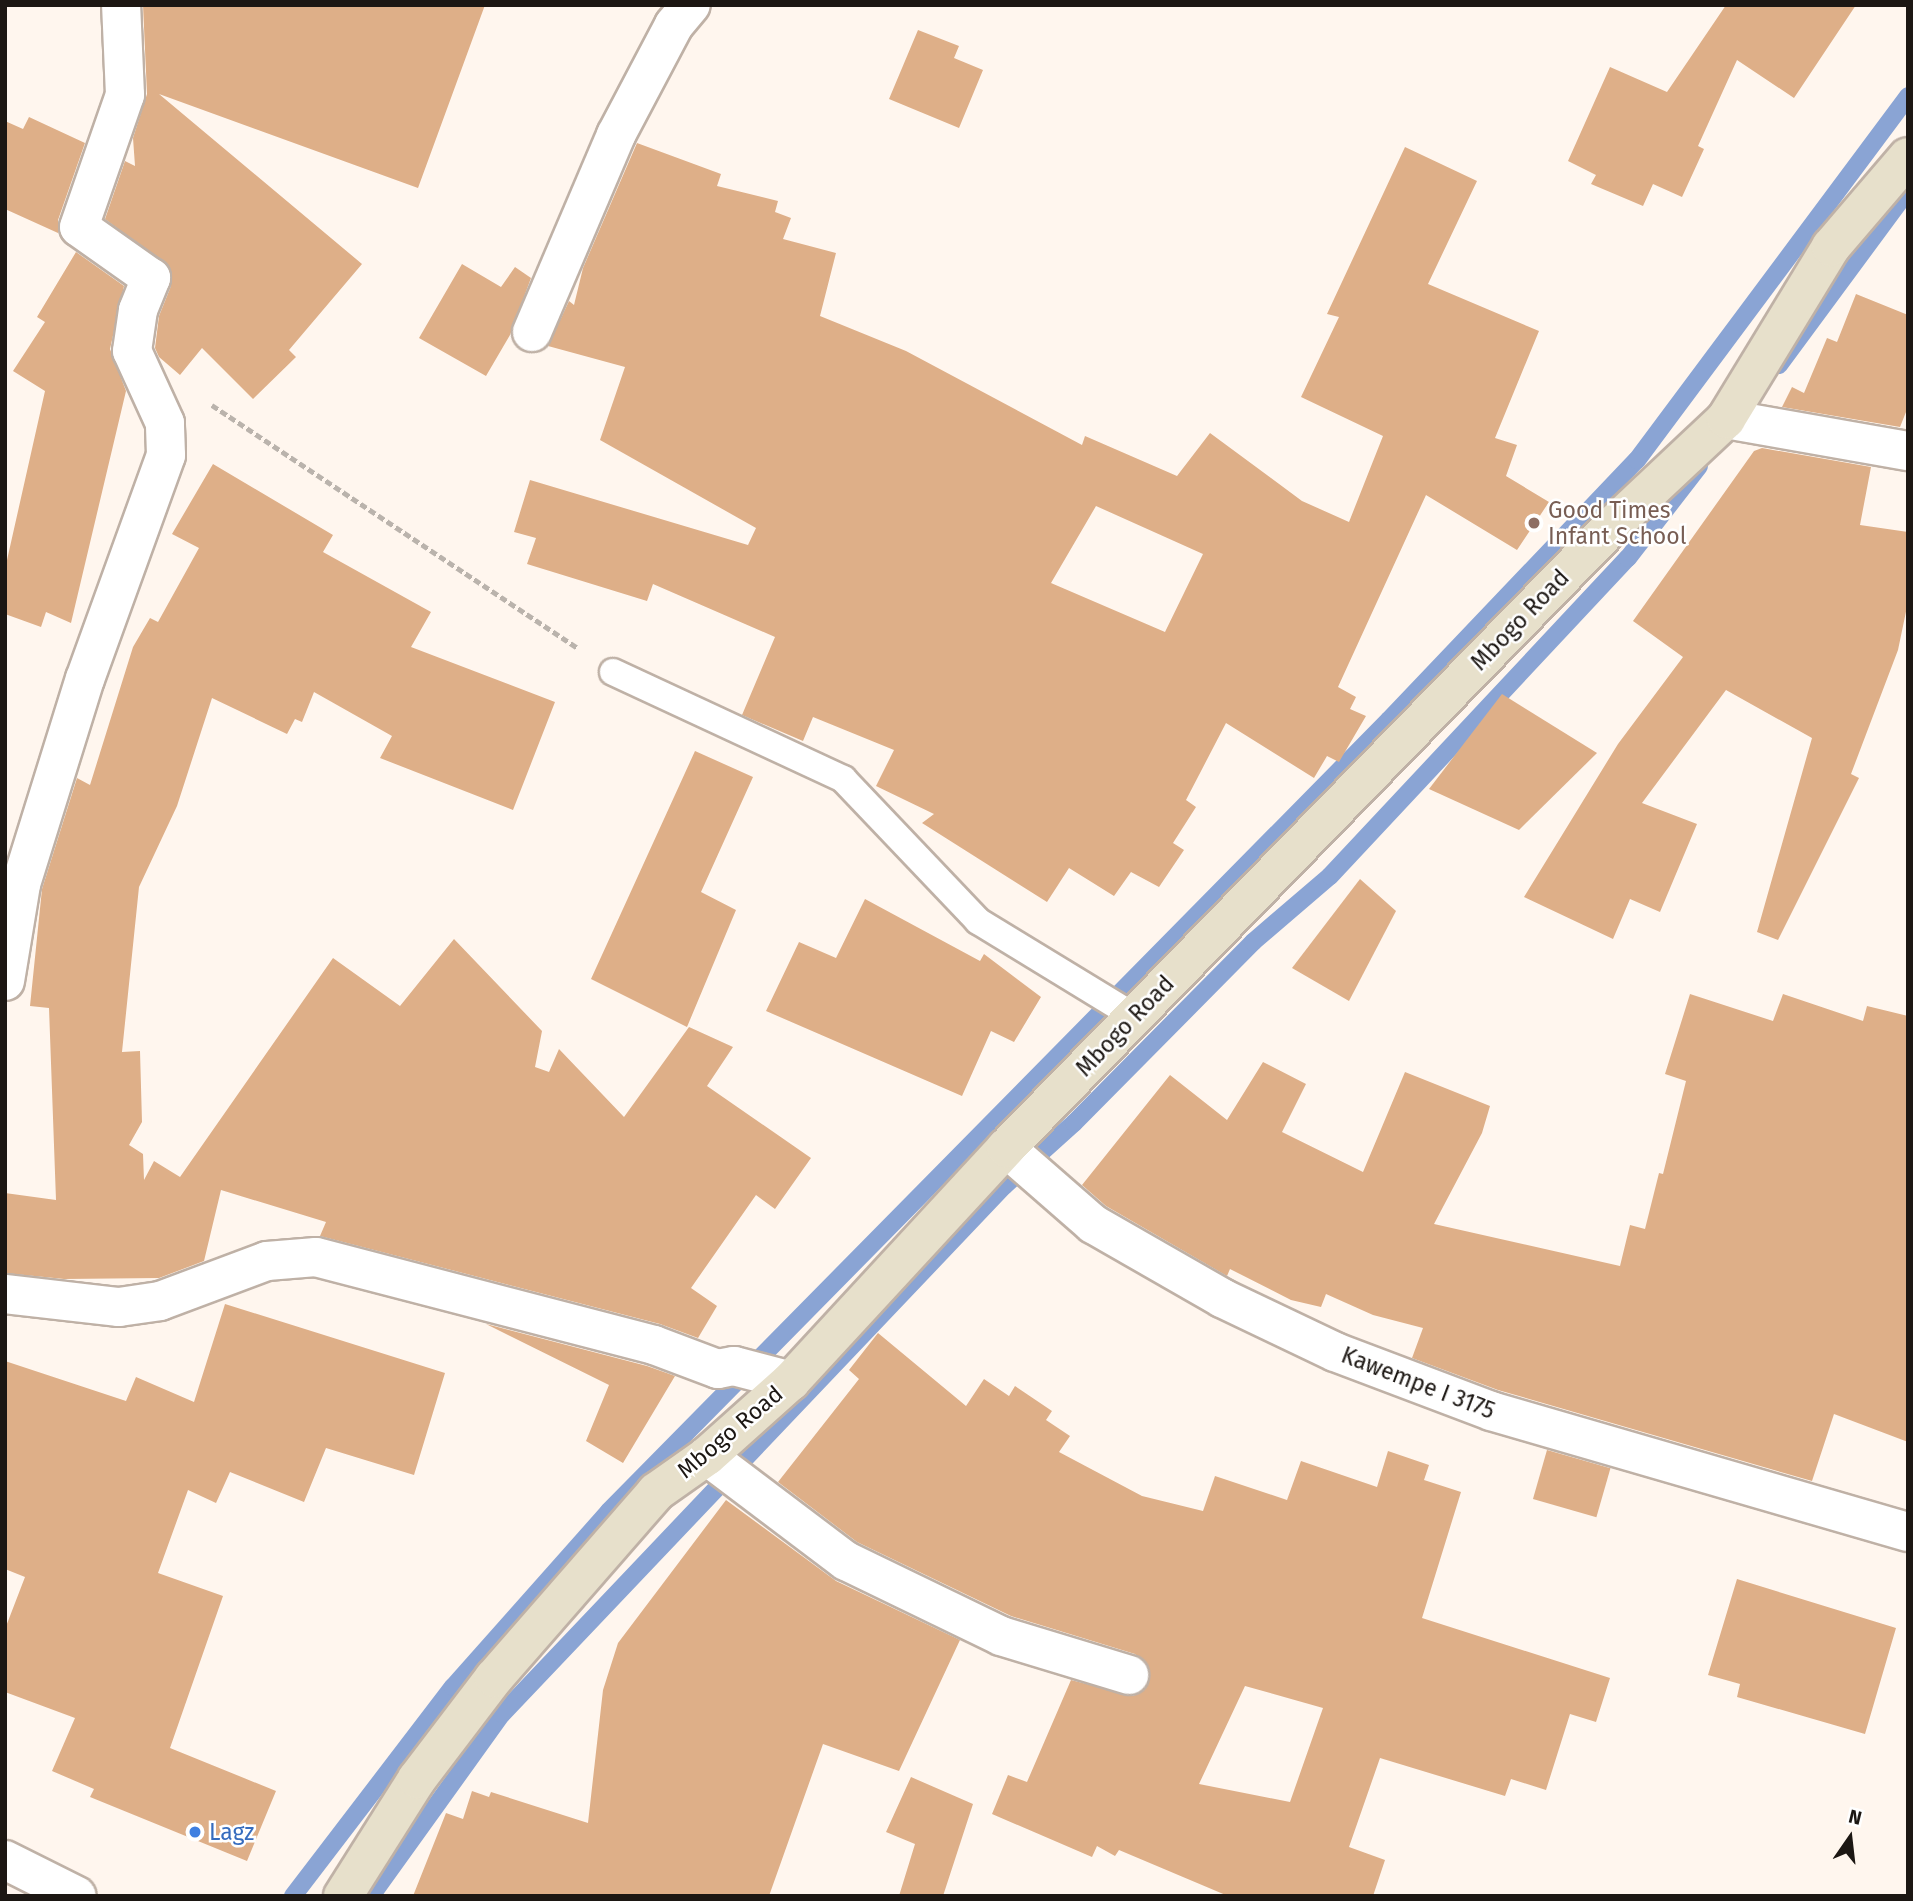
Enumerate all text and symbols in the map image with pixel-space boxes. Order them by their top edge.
place label: Good Times Infant School [1548,496,1686,550]
marker: Good Times Infant School [1526,515,1542,531]
street label: Mbogo Road [1465,564,1575,676]
street label: Mbogo Road [1070,970,1180,1082]
street label: Kawempe I 3175 [1337,1341,1499,1425]
street label: Mbogo Road [672,1380,788,1484]
north arrow [1815,1803,1885,1873]
text: N [1846,1804,1864,1830]
place label: Lagz [209,1818,254,1846]
marker: Lagz [187,1824,203,1840]

